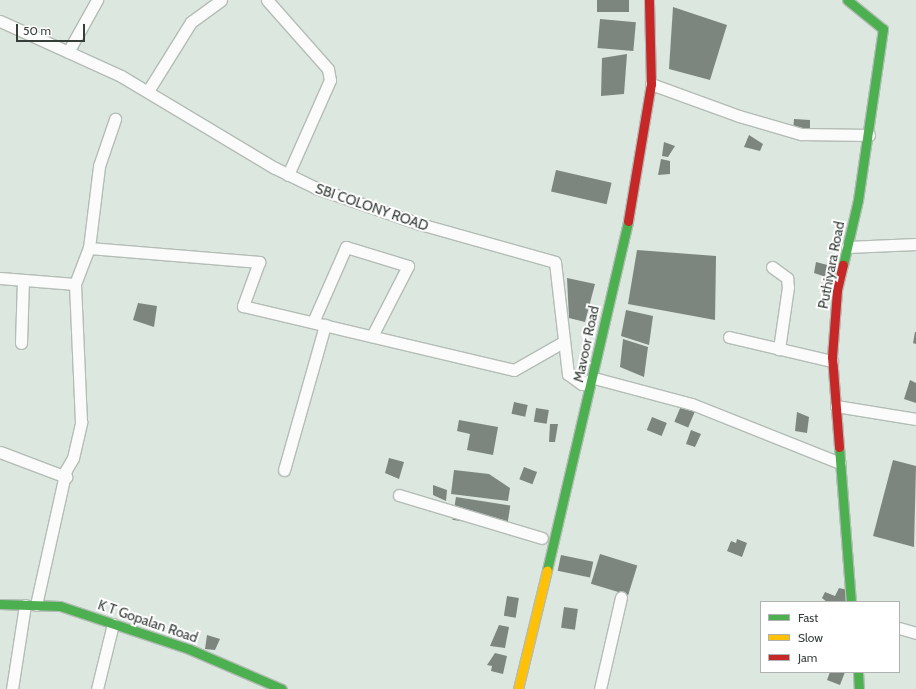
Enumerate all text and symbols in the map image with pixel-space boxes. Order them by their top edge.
scale bar [18,16,87,42]
text: 50 m [23,23,51,38]
street label: SBI COLONY ROAD [313,180,431,234]
street label: Puthiyara Road [814,220,848,310]
street label: Mavoor Road [570,304,602,384]
street label: K T Gopalan Road [96,596,200,646]
legend [760,601,900,673]
text: Fast [798,610,818,625]
text: Slow [798,630,823,645]
text: Jam [798,650,817,665]

